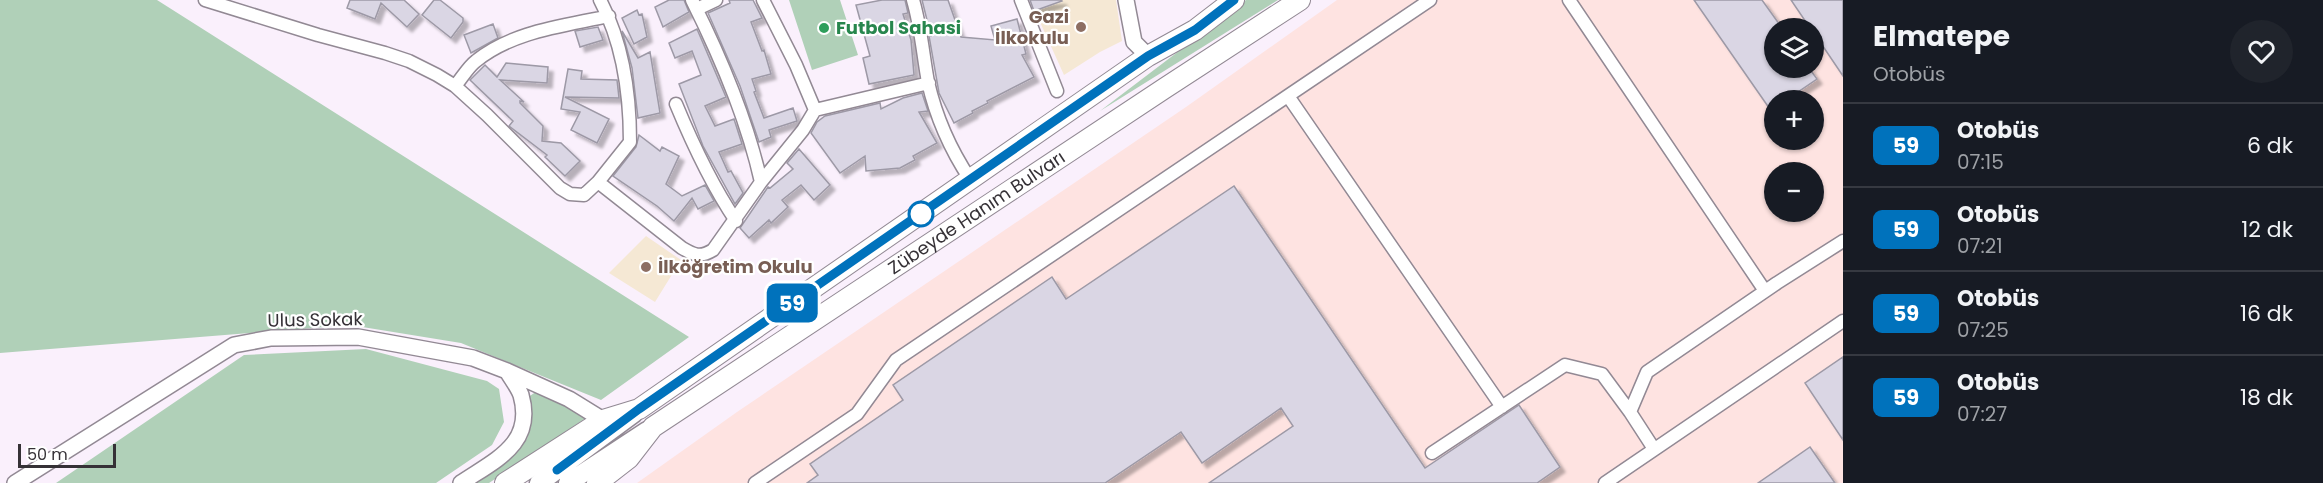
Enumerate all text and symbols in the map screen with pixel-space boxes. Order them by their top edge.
place label: Gazi İlkokulu [995,4,1069,50]
place label: Futbol Sahasi [836,15,961,40]
text: Elmatepe [1873,17,2010,56]
map controls [1764,18,1824,222]
button: layers [1764,18,1824,78]
marker: Gazi İlkokulu [1074,20,1088,34]
button: heart [2230,20,2293,83]
marker: Futbol Sahasi [817,21,831,35]
text: Otobüs [1873,60,1946,88]
button: + [1764,90,1824,150]
text: Otobüs [1957,115,2039,146]
text: 6 dk [2247,130,2293,161]
text: 59 [1893,131,1919,160]
street label: Zübeyde Hanım Bulvarı [883,145,1070,280]
text: 07:15 [1957,148,2004,176]
button: − [1764,162,1824,222]
text: Otobüs [1957,199,2039,230]
unlabelled marker [908,201,934,227]
text: 12 dk [2241,214,2293,245]
text: 59 [1893,215,1919,244]
text: 07:21 [1957,232,2003,260]
place label: İlköğretim Okulu [658,254,813,279]
marker: İlköğretim Okulu [639,260,653,274]
text: Otobüs [1957,283,2039,314]
line badge: 59 [765,284,819,322]
text: 59 [779,289,805,318]
text: 16 dk [2240,298,2293,329]
text: 59 [1893,299,1919,328]
street label: Ulus Sokak [267,306,363,333]
text: 07:25 [1957,316,2009,344]
text: Otobüs [1957,367,2039,398]
text: 18 dk [2240,382,2293,413]
text: 59 [1893,383,1919,412]
text: 07:27 [1957,400,2007,428]
scale bar [18,441,116,468]
text: 50 m [27,443,68,466]

